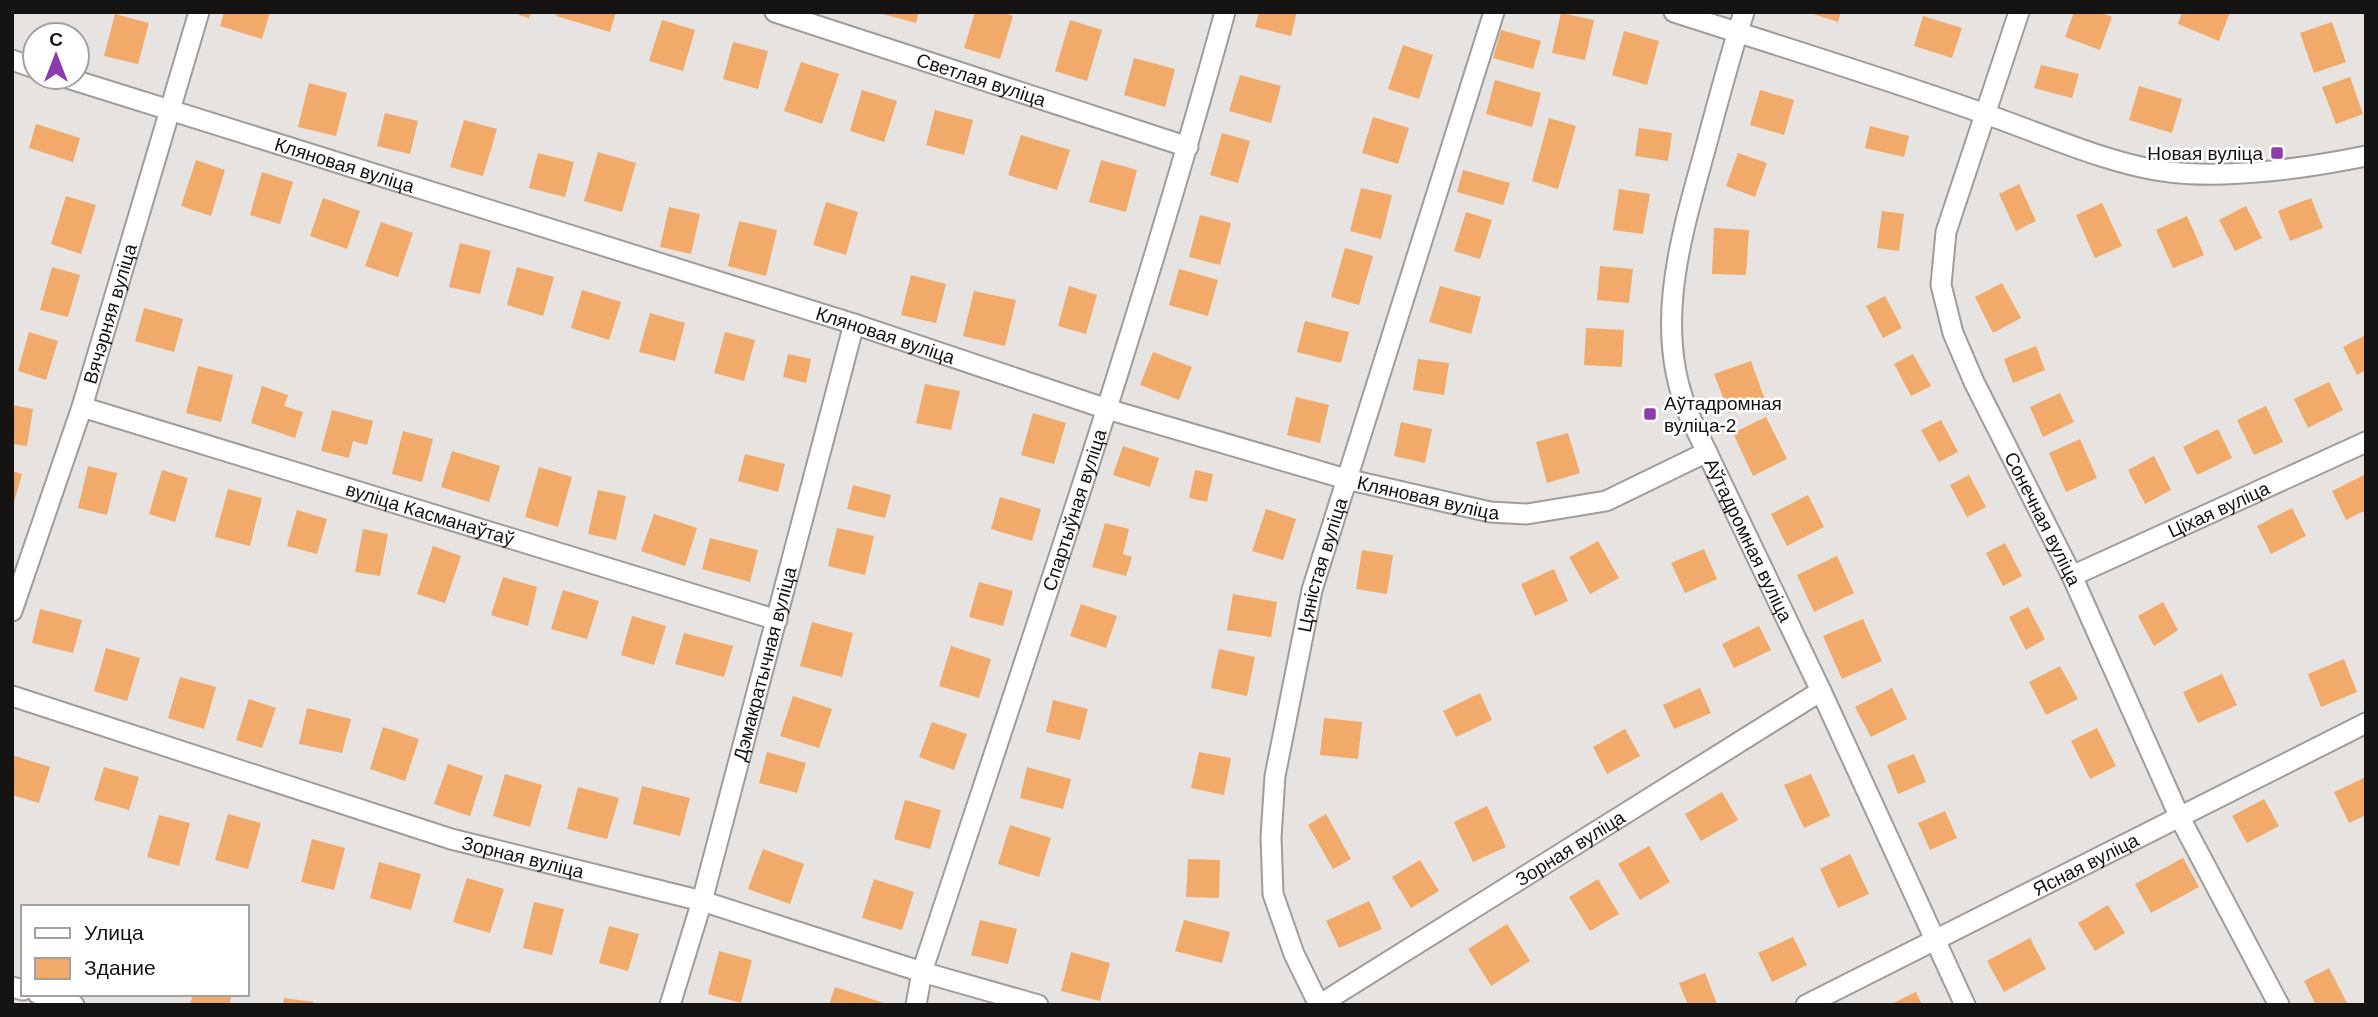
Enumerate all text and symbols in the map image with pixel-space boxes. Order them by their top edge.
north arrow [21,21,91,91]
text: С [49,29,63,50]
street label: Светлая вуліца [914,49,1049,110]
street label: Кляновая вуліца [272,133,417,197]
place label: Новая вуліца [2147,143,2263,164]
marker: Новая вуліца [2269,145,2285,161]
street label: Вячэрняя вуліца [79,241,140,386]
street label: Кляновая вуліца [813,302,958,368]
place label: Аўтадромная вуліца-2 [1664,393,1782,436]
marker: Аўтадромная вуліца-2 [1642,406,1658,422]
street label: Спартыўная вуліца [1038,426,1110,594]
street label: Сонечная вуліца [2001,448,2086,589]
street label: Аўтадромная вуліца [1701,455,1797,626]
street label: Кляновая вуліца [1355,471,1500,523]
street label: Ціхая вуліца [2164,477,2273,541]
street label: вуліца Касманаўтаў [343,478,517,549]
street label: Цяністая вуліца [1293,495,1351,634]
street label: Дэмакратычная вуліца [729,564,800,763]
street label: Зорная вуліца [1511,806,1629,890]
street label: Ясная вуліца [2029,829,2142,900]
street label: Зорная вуліца [460,832,587,882]
legend [21,905,248,996]
text: Улица [84,921,144,944]
text: Здание [84,956,156,979]

